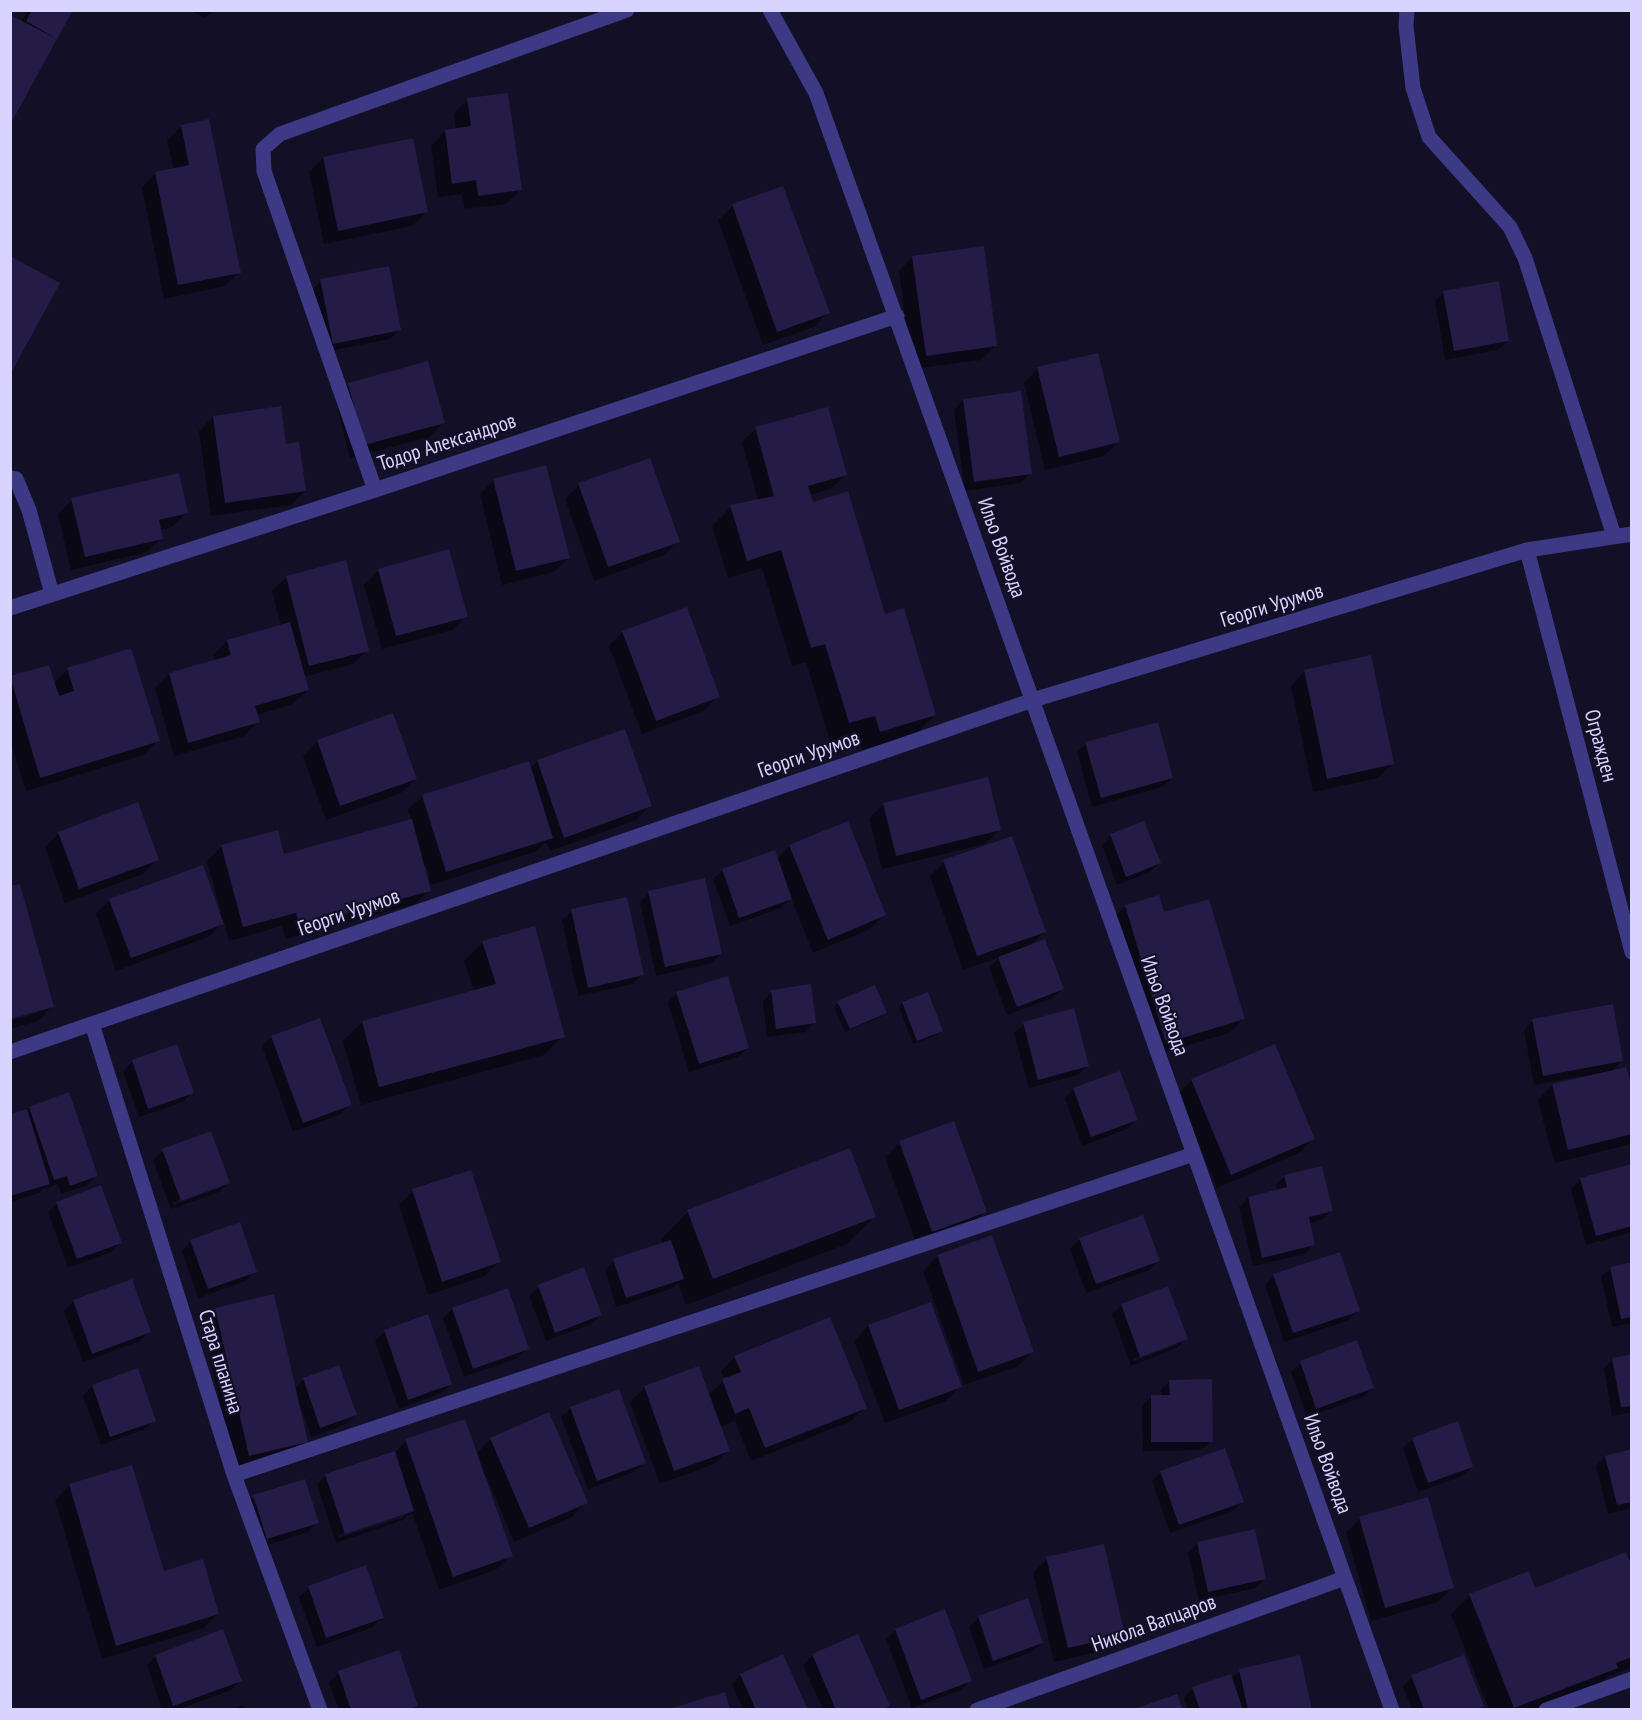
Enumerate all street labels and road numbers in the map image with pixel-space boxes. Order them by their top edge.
street label: Тодор Александров [375,409,519,477]
street label: Ильо Войвода [971,495,1031,601]
street label: Георги Урумов [1218,578,1326,634]
street label: Огражден [1578,707,1622,785]
street label: Георги Урумов [755,726,863,784]
street label: Георги Урумов [295,884,403,942]
street label: Ильо Войвода [1134,953,1194,1059]
street label: Стара планина [192,1307,248,1417]
street label: Ильо Войвода [1297,1411,1357,1517]
street label: Никола Вапцаров [1088,1590,1220,1658]

